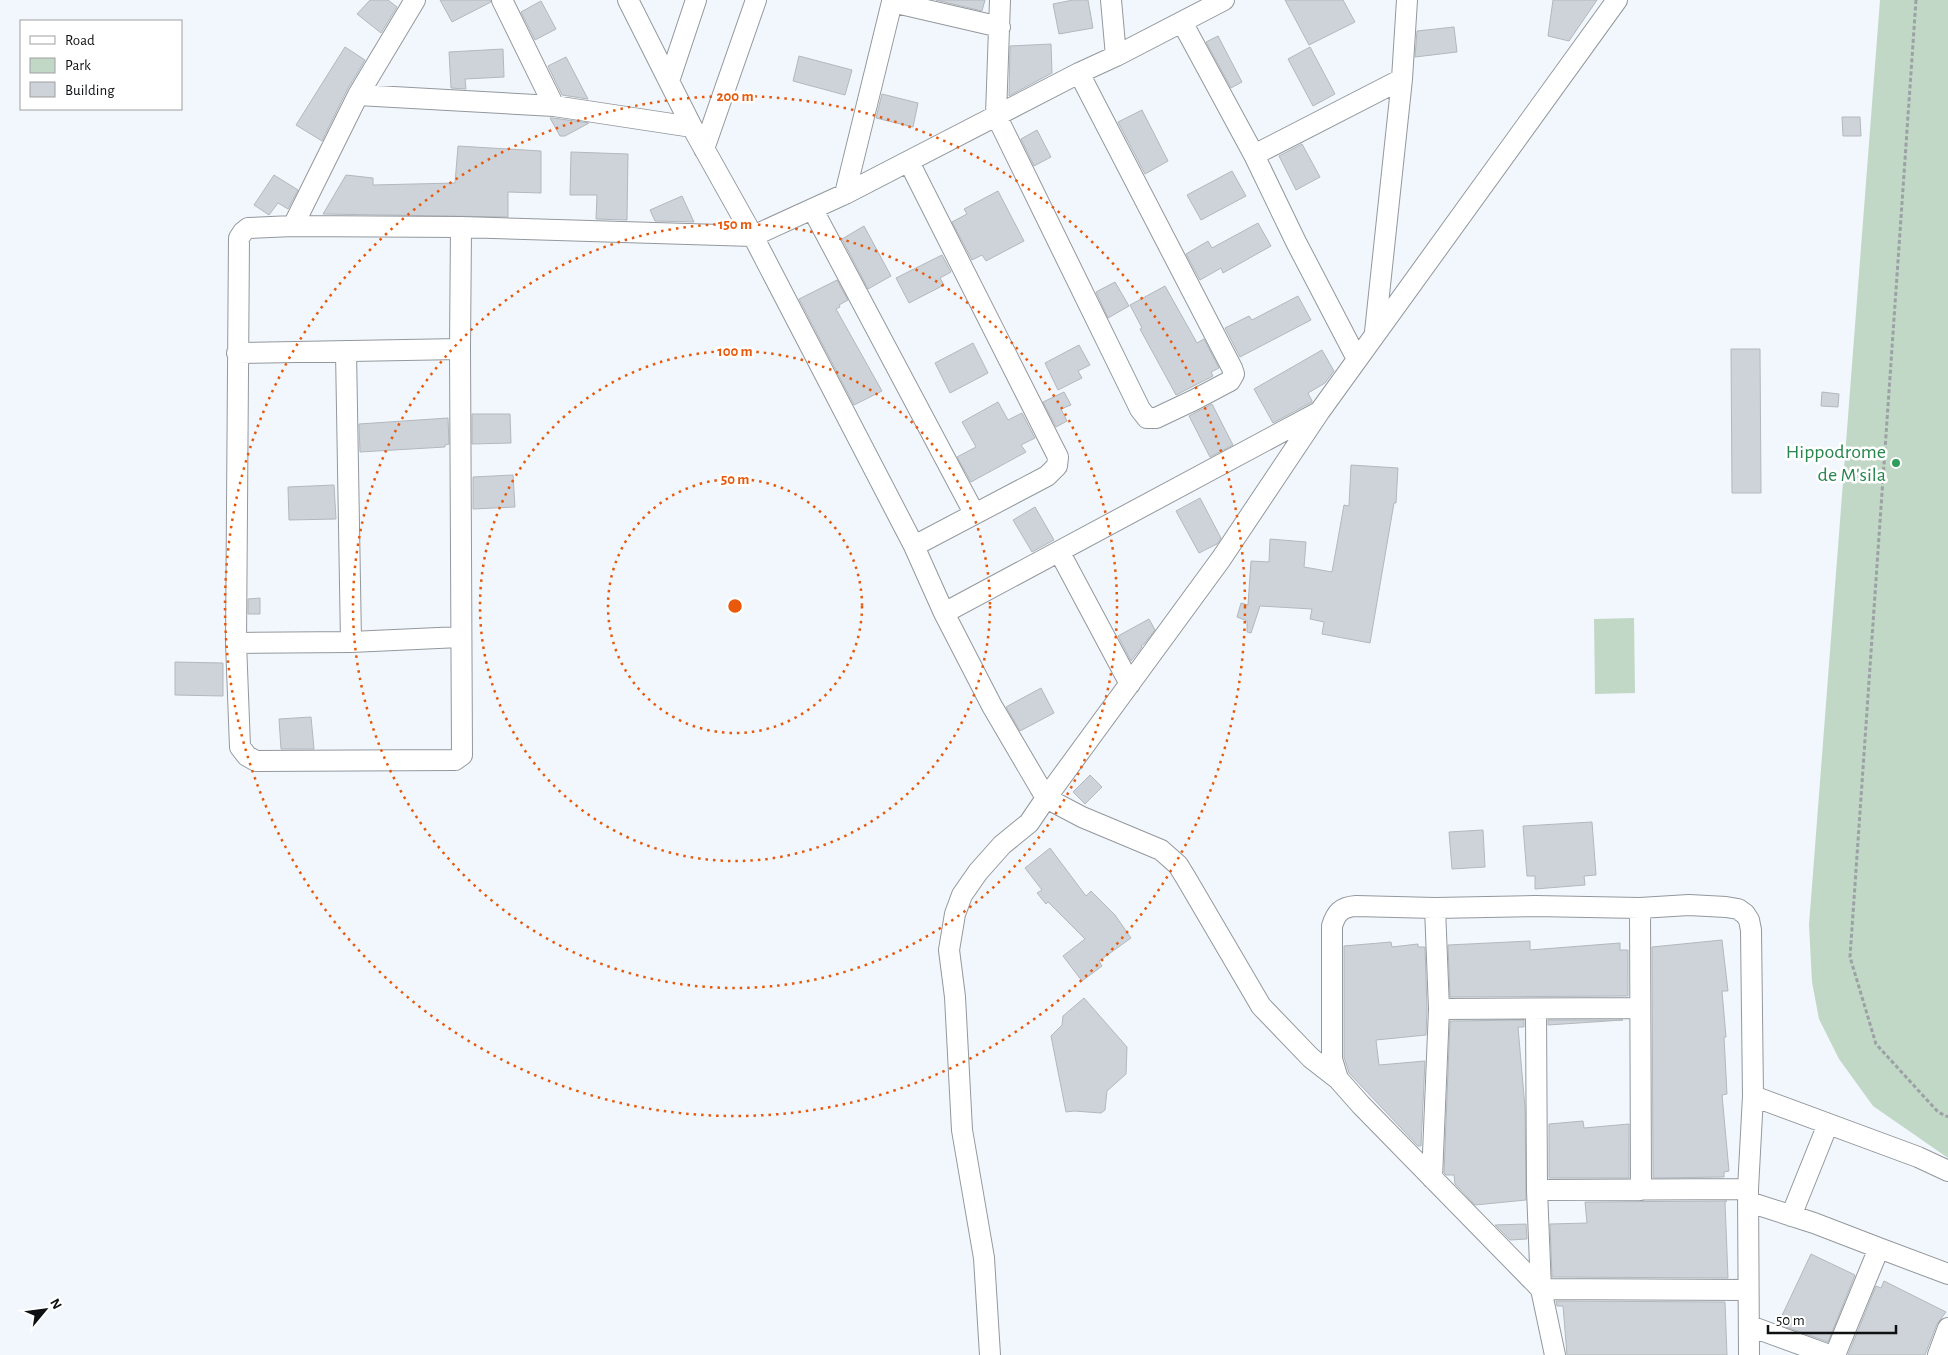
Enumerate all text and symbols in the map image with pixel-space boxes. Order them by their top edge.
legend [20,20,182,110]
text: Road [65,33,95,48]
text: Park [65,58,91,73]
text: Building [65,83,115,98]
text: 200 m [716,89,754,104]
text: 150 m [718,217,752,232]
text: 100 m [717,344,753,359]
place label: Hippodrome de M'sila [1786,442,1886,485]
marker: Hippodrome de M'sila [1890,457,1902,469]
text: 50 m [721,472,749,487]
centre of rings [726,597,744,615]
north arrow [20,1285,70,1335]
text: N [47,1297,64,1312]
scale bar [1768,1302,1896,1334]
text: 50 m [1776,1313,1805,1328]

